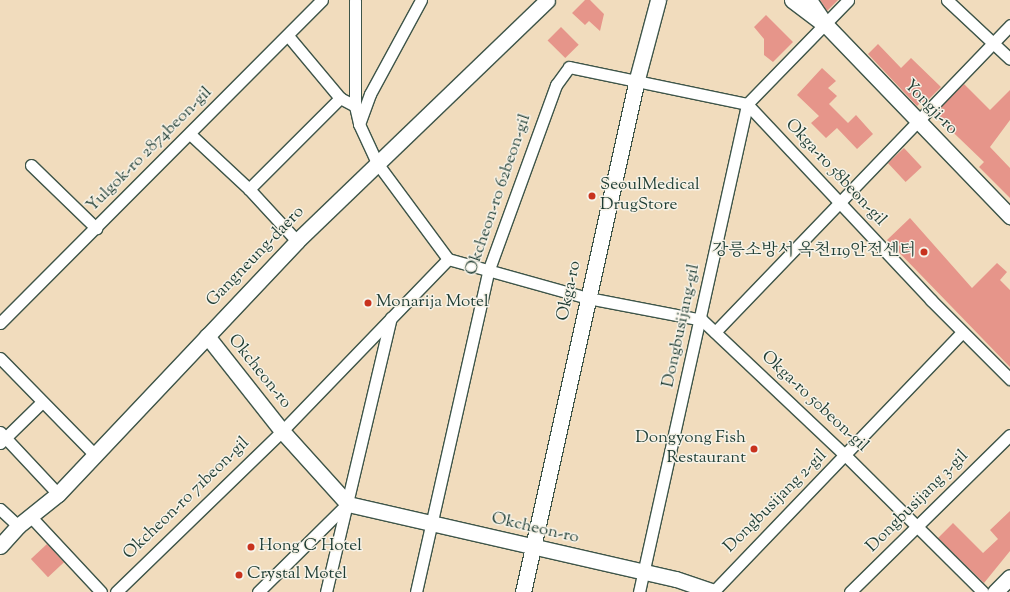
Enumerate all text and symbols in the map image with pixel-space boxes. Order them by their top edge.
street label: Yongji-ro [899,76,961,140]
street label: Yulgok-ro 2874beon-gil [83,83,217,217]
street label: Okcheon-ro 62beon-gil [462,112,536,278]
street label: Okga-ro 58beon-gil [780,115,890,231]
place label: SeoulMedical DrugStore [600,176,700,216]
marker: SeoulMedical DrugStore [587,191,597,201]
street label: Gangneung-daero [203,202,309,312]
place label: 강릉소방서 옥천119안전센터 [712,242,916,262]
marker: 강릉소방서 옥천119안전센터 [919,247,929,257]
street label: Okga-ro [554,259,586,323]
street label: Dongbusijang-gil [659,262,705,390]
place label: Monarija Motel [376,293,489,313]
marker: Monarija Motel [363,298,373,308]
street label: Okcheon-ro [223,331,295,413]
street label: Okga-ro 50beon-gil [756,347,872,457]
place label: Dongyong Fish Restaurant [635,429,746,469]
street label: Okcheon-ro 71beon-gil [120,434,254,564]
marker: Dongyong Fish Restaurant [749,444,759,454]
street label: Dongbusijang 2-gil [720,446,832,558]
street label: Dongbusijang 3-gil [863,447,973,557]
street label: Okcheon-ro [489,509,581,549]
place label: Hong C Hotel [259,537,362,557]
marker: Hong C Hotel [246,542,256,552]
place label: Crystal Motel [247,565,347,585]
marker: Crystal Motel [234,570,244,580]

